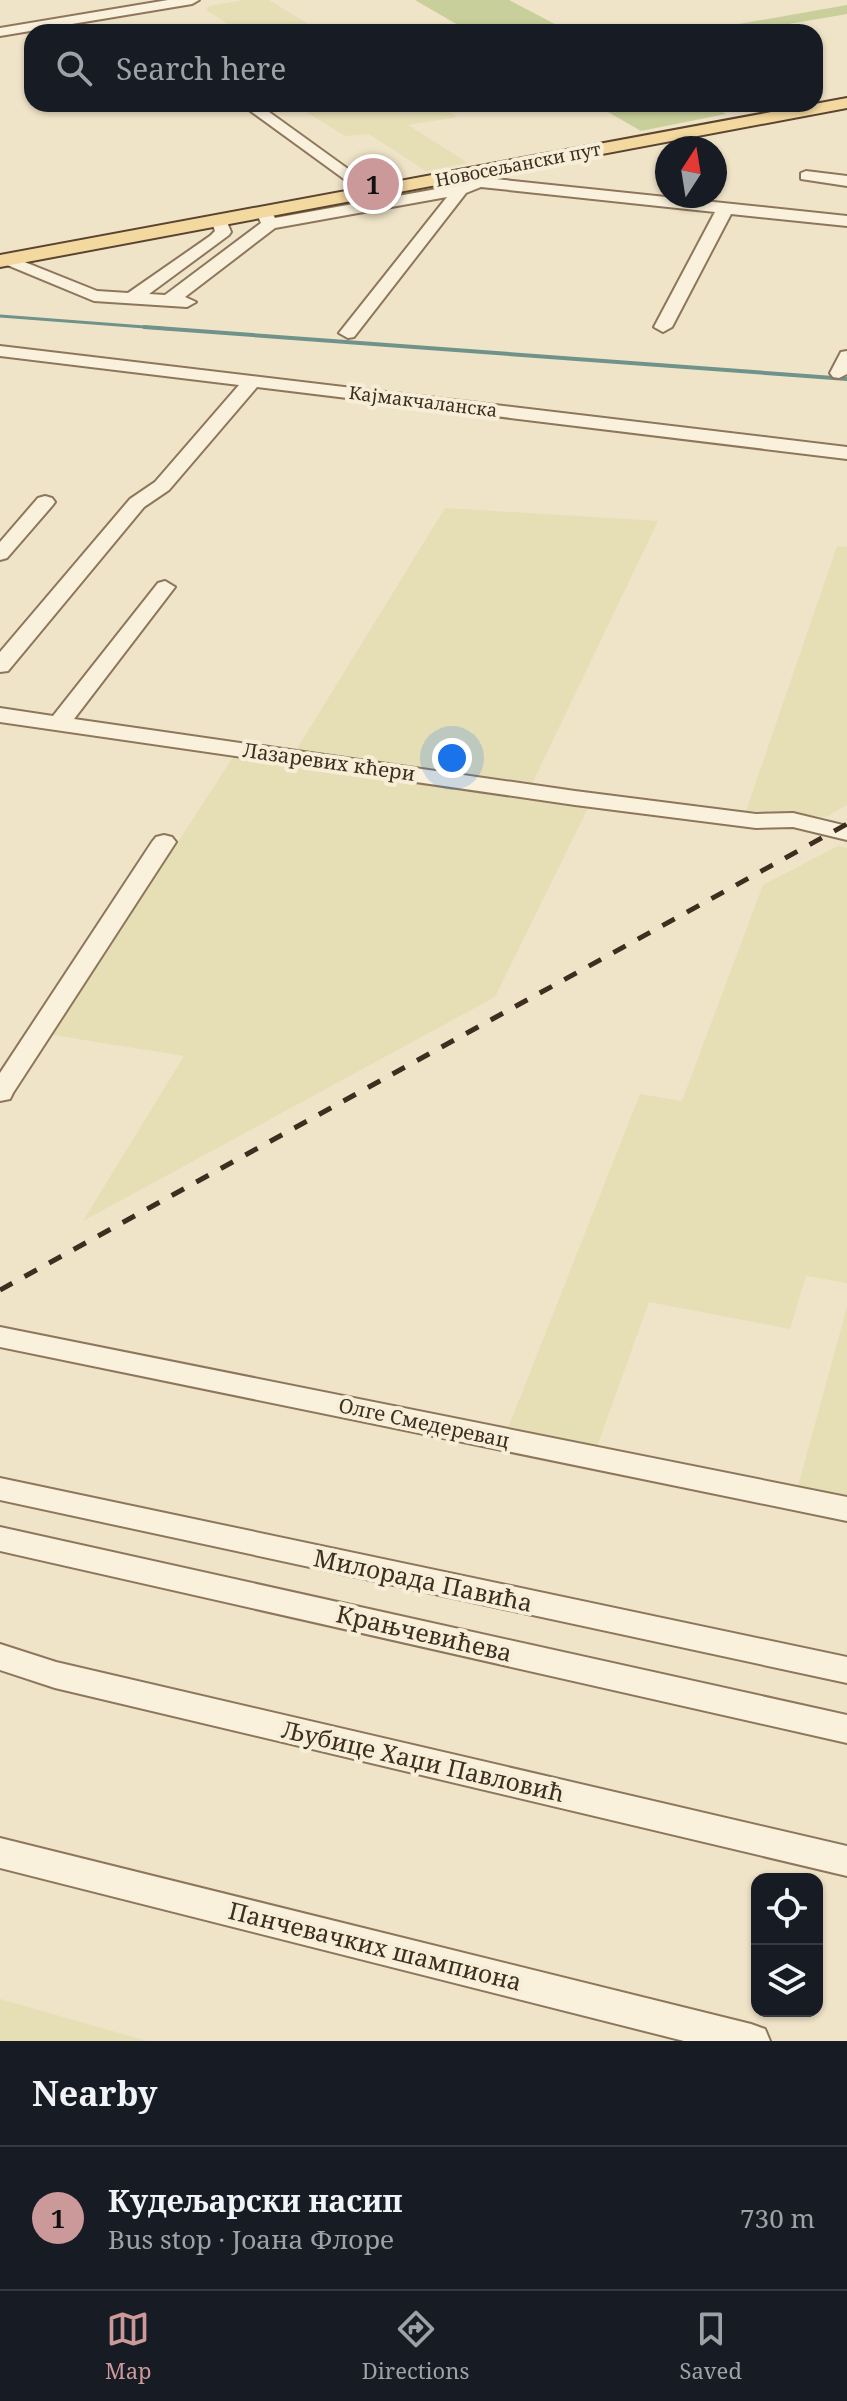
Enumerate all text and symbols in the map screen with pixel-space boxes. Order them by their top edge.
search box [24,24,823,112]
icon: search [52,46,96,90]
text: Search here [116,48,286,89]
street label: Новосељански пут [433,136,603,192]
north arrow [655,136,727,208]
pin: 1 [347,154,399,214]
street label: Кајмакчаланска [348,380,499,422]
street label: Лазаревих кћери [241,736,417,787]
your location [432,738,472,778]
street label: Олге Смедеревац [336,1391,512,1454]
street label: Милорада Павића [311,1540,536,1619]
street label: Крањчевићева [333,1596,515,1669]
street label: Љубице Хаџи Павловић [279,1712,568,1809]
map controls [751,1873,823,2017]
button: locate [751,1873,823,1945]
street label: Панчевачких шампиона [225,1893,525,1998]
button: layers [751,1945,823,2017]
text: Nearby [32,2070,158,2116]
text: Кудељарски насип [108,2180,402,2221]
text: 1 [51,2200,65,2236]
text: 730 m [740,2200,815,2236]
text: Bus stop · Јоана Флоре [108,2221,394,2257]
tab: Map [105,2307,152,2385]
tab: Directions [362,2307,469,2385]
tab: Saved [680,2307,742,2385]

